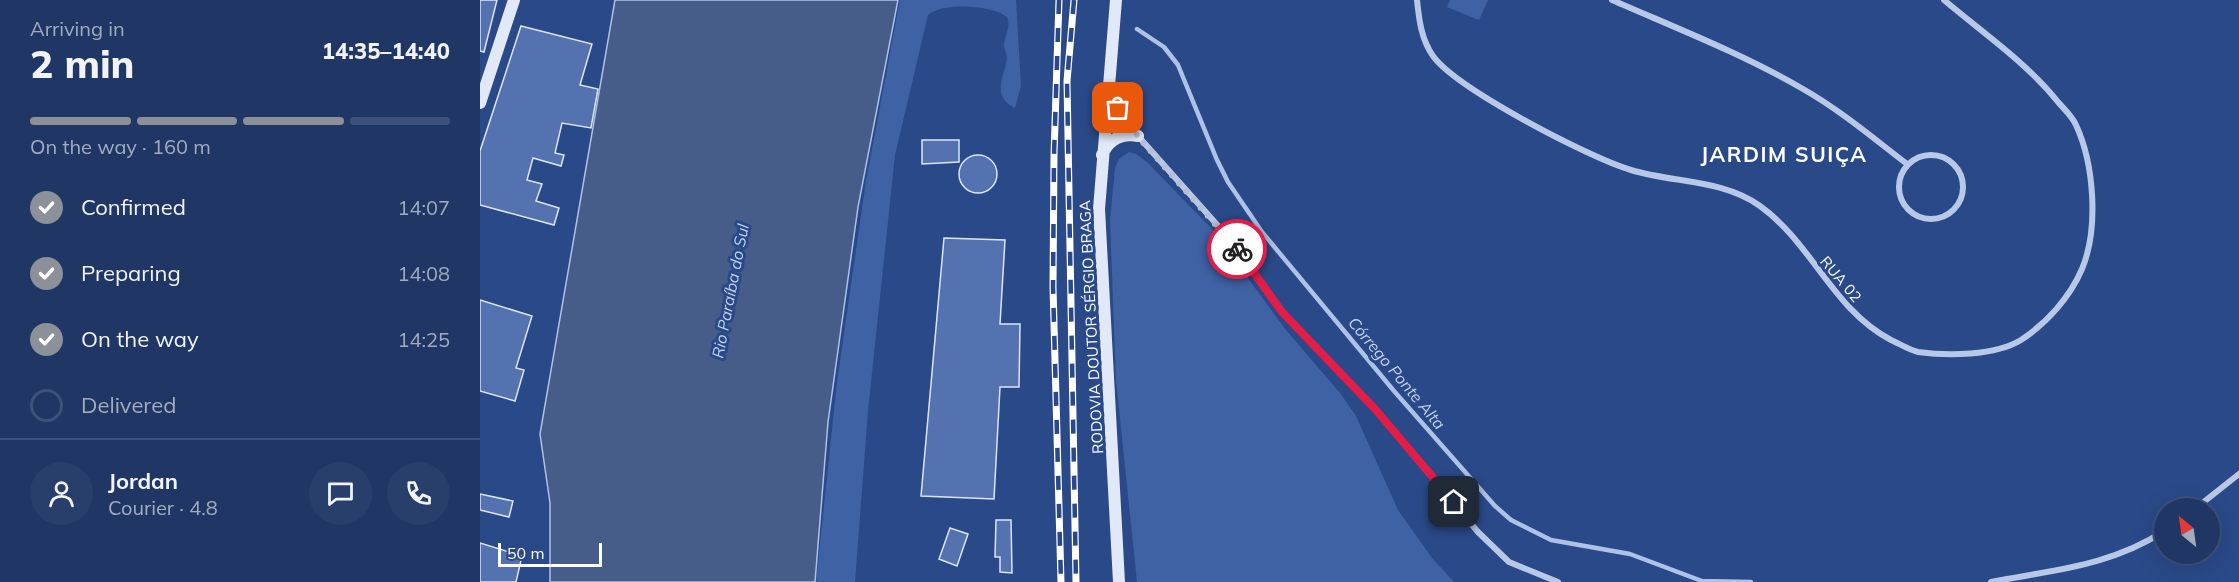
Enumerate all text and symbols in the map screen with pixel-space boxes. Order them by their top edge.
text: Arriving in [30,16,125,41]
text: 14:35–14:40 [322,37,450,65]
text: 2 min [30,39,135,88]
pin [1092,82,1143,133]
icon: bag [1101,91,1134,124]
text: On the way · 160 m [30,134,211,159]
district label: JARDIM SUIÇA [1701,141,1867,167]
icon: check [30,191,63,224]
text: Confirmed [81,193,186,221]
text: 14:07 [397,195,450,220]
street label: RODOVIA DOUTOR SÉRGIO BRAGA [1075,200,1107,454]
courier [1207,219,1267,279]
water label: Rio Paraíba do Sul [707,222,753,360]
icon: bike [1221,233,1254,266]
street label: RUA 02 [1816,252,1866,306]
icon: check [30,257,63,290]
text: Preparing [81,259,181,287]
text: 14:08 [397,261,450,286]
water label: Córrego Ponte Alta [1344,313,1450,434]
icon: check [30,323,63,356]
text: On the way [81,325,199,353]
text: 14:25 [397,327,450,352]
text: Delivered [81,391,176,419]
button: person [30,462,93,525]
button: chat [309,462,372,525]
button: phone [387,462,450,525]
text: Jordan [108,467,178,495]
pin [1428,476,1479,527]
icon: home [1437,485,1470,518]
text: Courier · 4.8 [108,495,218,520]
north arrow [2154,498,2220,564]
map controls [2154,498,2220,564]
scale bar [498,540,602,568]
text: 50 m [507,543,544,563]

